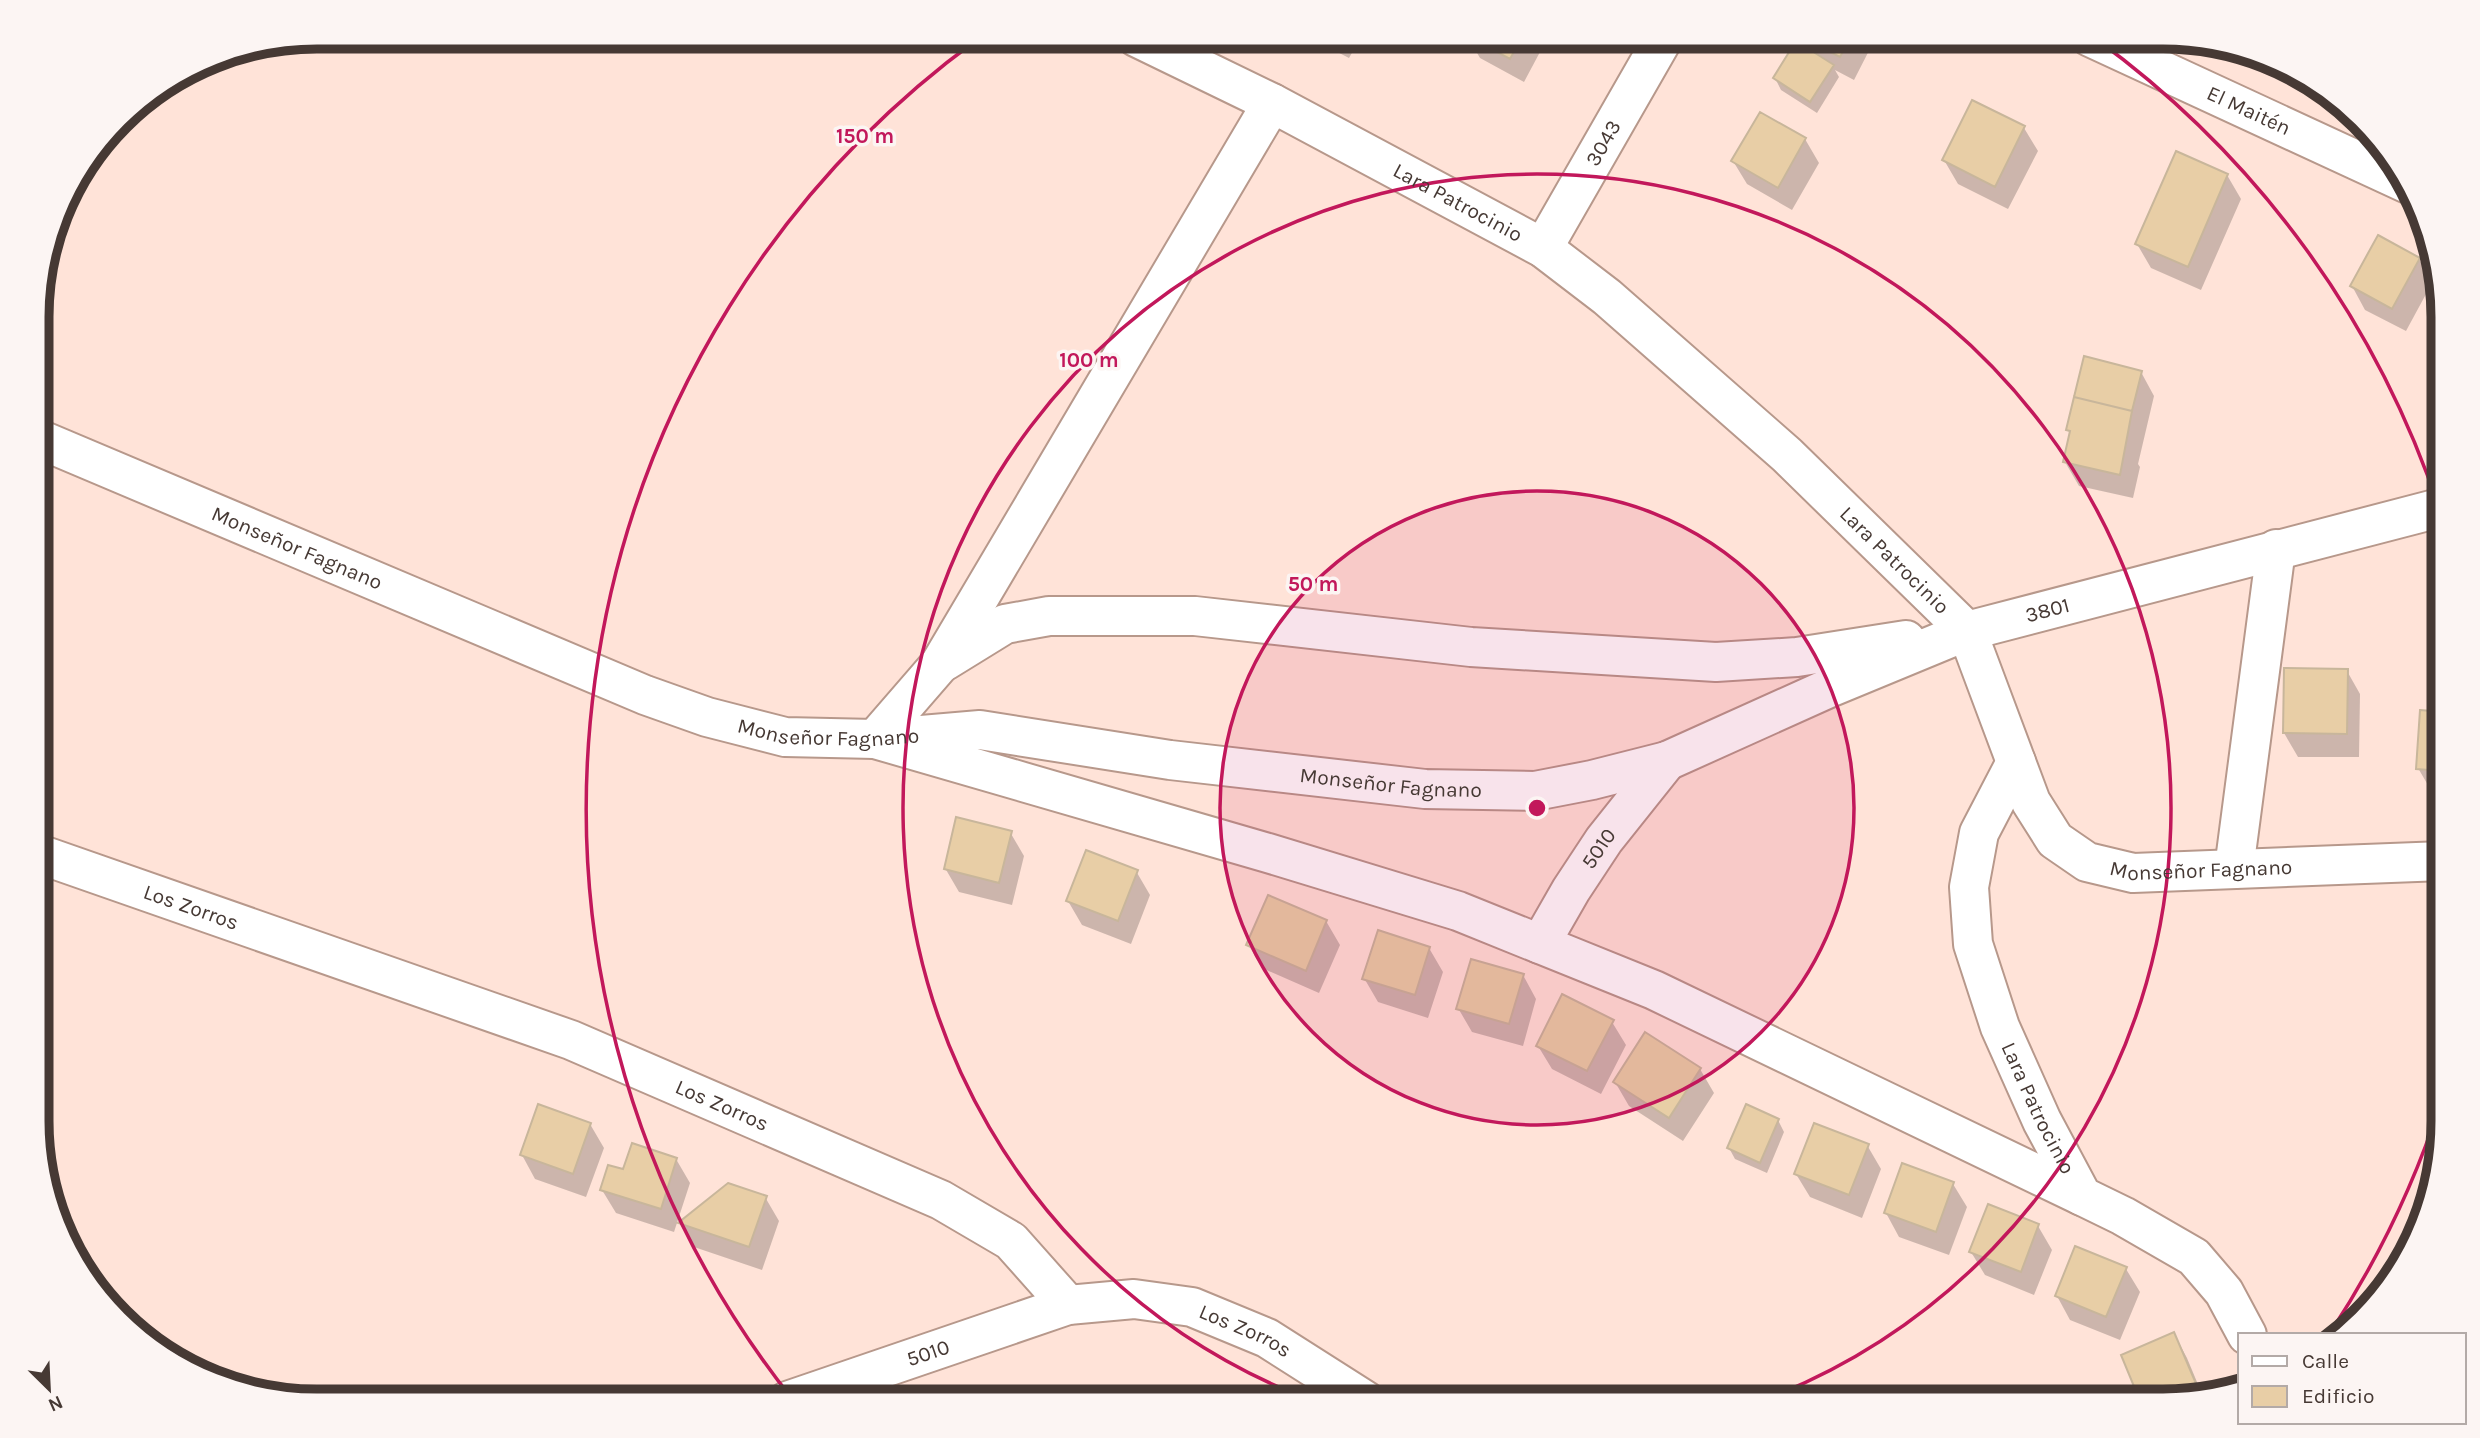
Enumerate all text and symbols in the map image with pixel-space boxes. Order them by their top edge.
street label: El Maitén [2203,81,2295,140]
street label: 3043 [1581,116,1626,170]
text: 150 m [836,124,894,148]
street label: Lara Patrocinio [1389,158,1527,247]
text: 100 m [1059,348,1119,372]
street label: Monseñor Fagnano [208,501,386,595]
street label: Lara Patrocinio [1835,501,1954,619]
text: 50 m [1288,572,1338,596]
street label: 3801 [2023,593,2072,627]
street label: Monseñor Fagnano [735,713,920,751]
street label: Monseñor Fagnano [1298,763,1482,802]
centre of rings [1525,796,1549,820]
street label: 5010 [1576,823,1621,873]
street label: Monseñor Fagnano [2107,855,2293,885]
street label: Los Zorros [140,879,242,935]
street label: Lara Patrocinio [1996,1039,2080,1178]
street label: Los Zorros [672,1075,772,1136]
street label: Los Zorros [1195,1299,1296,1362]
legend [2238,1333,2466,1424]
street label: 5010 [903,1334,953,1371]
text: Calle [2302,1349,2349,1373]
north arrow [14,1354,84,1424]
text: Edificio [2302,1384,2375,1408]
text: N [45,1391,66,1416]

